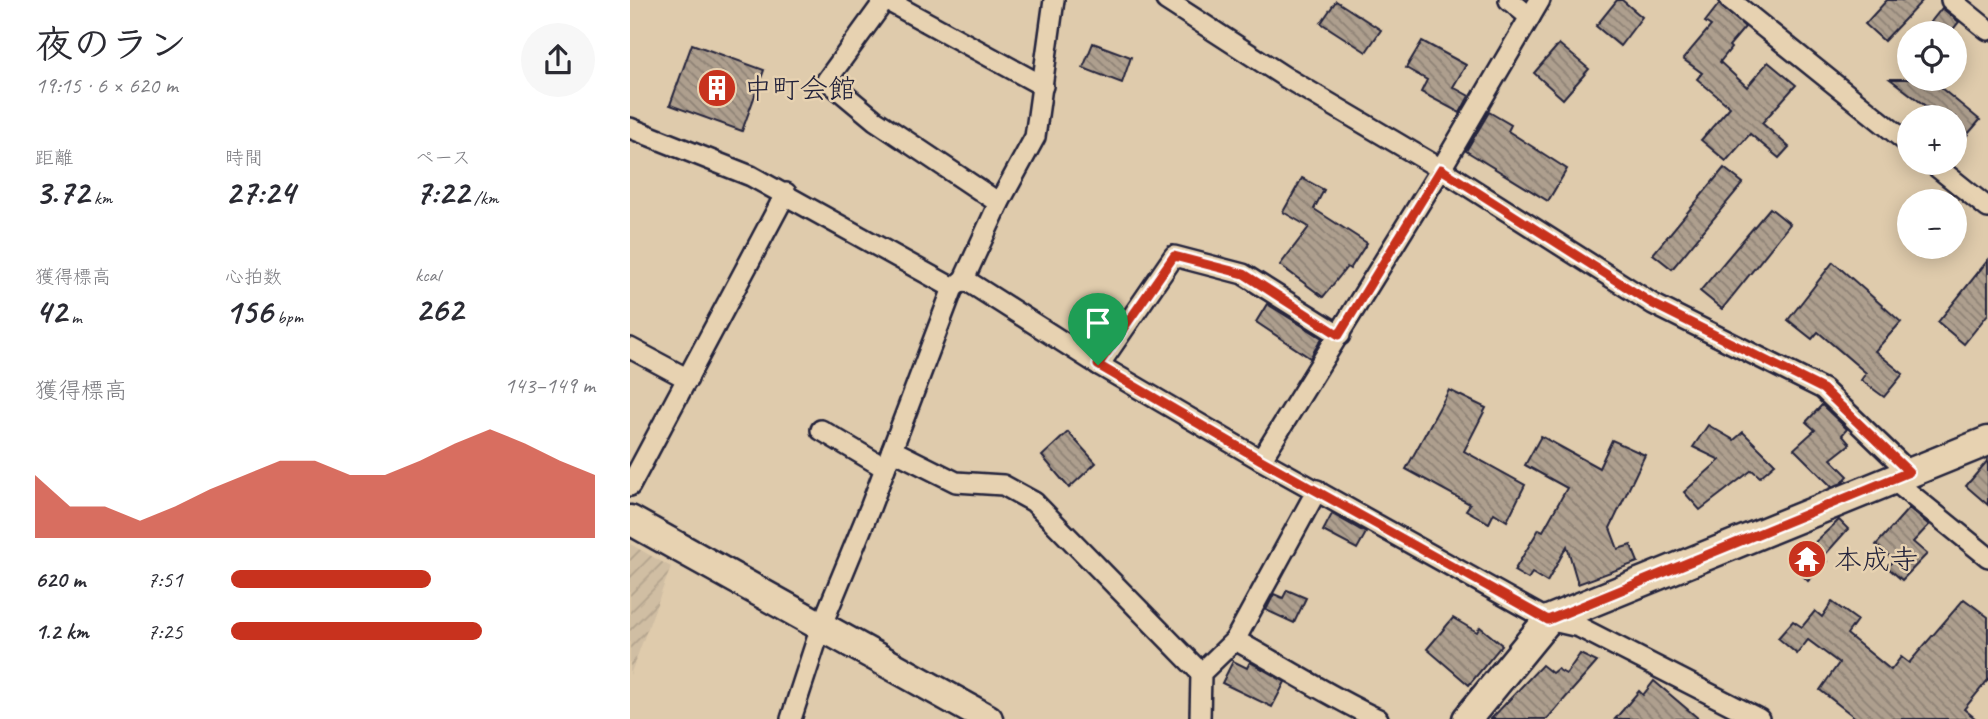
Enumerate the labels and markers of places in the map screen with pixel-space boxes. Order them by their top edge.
building icon: 中町会館 [696,67,738,109]
place label: 中町会館 [744,71,856,106]
pin [1068,293,1128,365]
temple icon: 本成寺 [1786,538,1828,580]
place label: 本成寺 [1834,542,1918,577]

